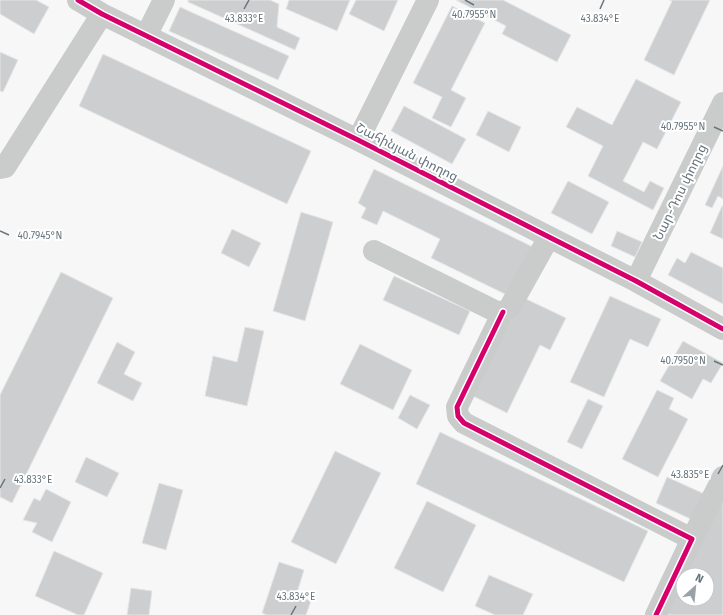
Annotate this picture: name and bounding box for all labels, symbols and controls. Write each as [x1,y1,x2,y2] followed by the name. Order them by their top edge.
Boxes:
[452,9,496,21] text: 40.7955°N
[225,13,263,25] text: 43.833°E
[581,13,619,25] text: 43.834°E
[353,120,461,184] street label: Շահինյան փողոց
[661,121,705,133] text: 40.7955°N
[650,142,710,242] street label: Նար-Դոս փողոց
[18,230,62,242] text: 40.7945°N
[660,355,706,367] text: 40.7950°N
[671,469,709,481] text: 43.835°E
[14,474,52,486] text: 43.833°E
[675,567,715,607] north arrow
[693,571,706,586] text: N
[277,591,315,603] text: 43.834°E

